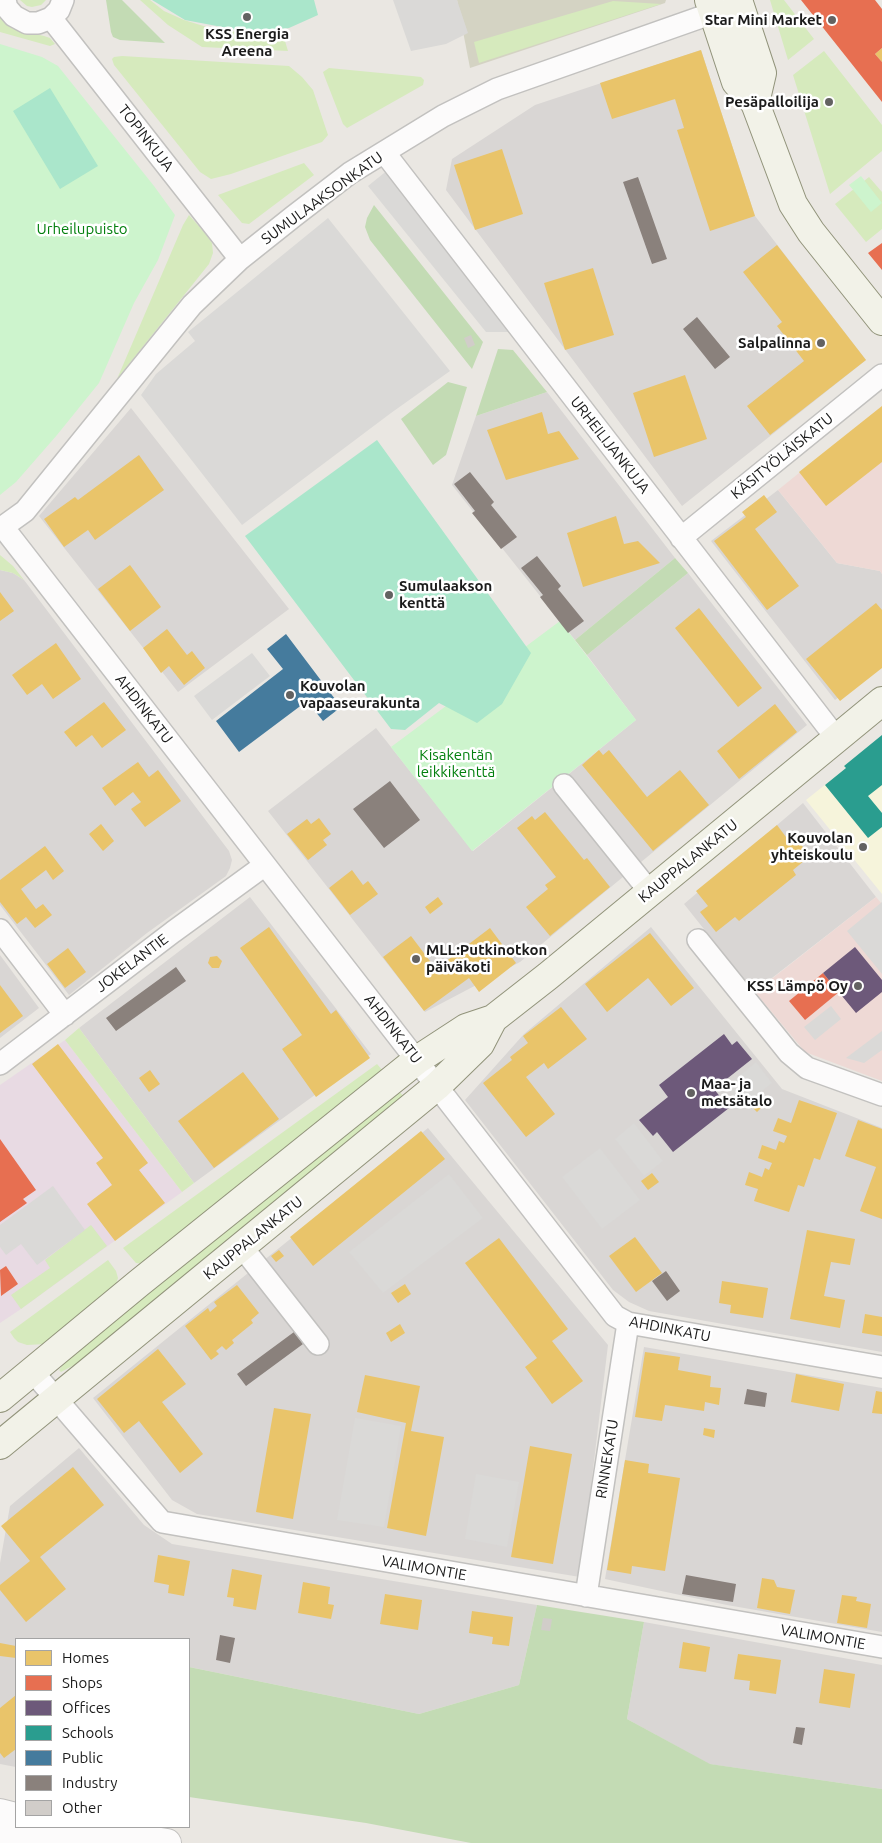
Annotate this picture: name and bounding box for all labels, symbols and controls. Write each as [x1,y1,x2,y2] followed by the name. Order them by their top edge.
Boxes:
[241,11,253,23] marker: KSS Energia Areena
[705,11,822,29] place label: Star Mini Market
[826,14,838,26] marker: Star Mini Market
[205,25,289,60] place label: KSS Energia Areena
[725,93,819,111] place label: Pesäpalloilija
[823,96,835,108] marker: Pesäpalloilija
[114,101,178,175] street label: TOPINKUJA
[258,148,386,248] street label: SUMULAAKSONKATU
[36,220,128,238] park label: Urheilupuisto
[738,334,811,352] place label: Salpalinna
[815,337,827,349] marker: Salpalinna
[567,393,653,497] street label: URHEILIJANKUJA
[727,409,837,503] street label: KÄSITYÖLÄISKATU
[399,577,492,612] place label: Sumulaakson kenttä
[383,589,395,601] marker: Sumulaakson kenttä
[112,671,176,747] street label: AHDINKATU
[300,677,420,712] place label: Kouvolan vapaaseurakunta
[284,689,296,701] marker: Kouvolan vapaaseurakunta
[417,746,495,781] park label: Kisakentän leikkikenttä
[635,816,741,906] street label: KAUPPALANKATU
[771,829,853,864] place label: Kouvolan yhteiskoulu
[857,841,869,853] marker: Kouvolan yhteiskoulu
[92,930,172,996] street label: JOKELANTIE
[426,941,547,976] place label: MLL:Putkinotkon päiväkoti
[410,953,422,965] marker: MLL:Putkinotkon päiväkoti
[747,977,848,995] place label: KSS Lämpö Oy
[852,980,864,992] marker: KSS Lämpö Oy
[361,991,425,1067] street label: AHDINKATU
[701,1075,772,1110] place label: Maa- ja metsätalo
[685,1087,697,1099] marker: Maa- ja metsätalo
[200,1193,306,1283] street label: KAUPPALANKATU
[628,1312,712,1346] street label: AHDINKATU
[592,1418,622,1500] street label: RINNEKATU
[380,1552,468,1584] street label: VALIMONTIE
[779,1621,867,1653] street label: VALIMONTIE
[15,1638,190,1828] legend
[62,1649,109,1666] text: Homes
[62,1674,103,1691] text: Shops
[62,1699,110,1716] text: Offices
[62,1724,113,1741] text: Schools
[62,1749,103,1766] text: Public
[62,1774,117,1791] text: Industry
[62,1799,102,1816] text: Other

